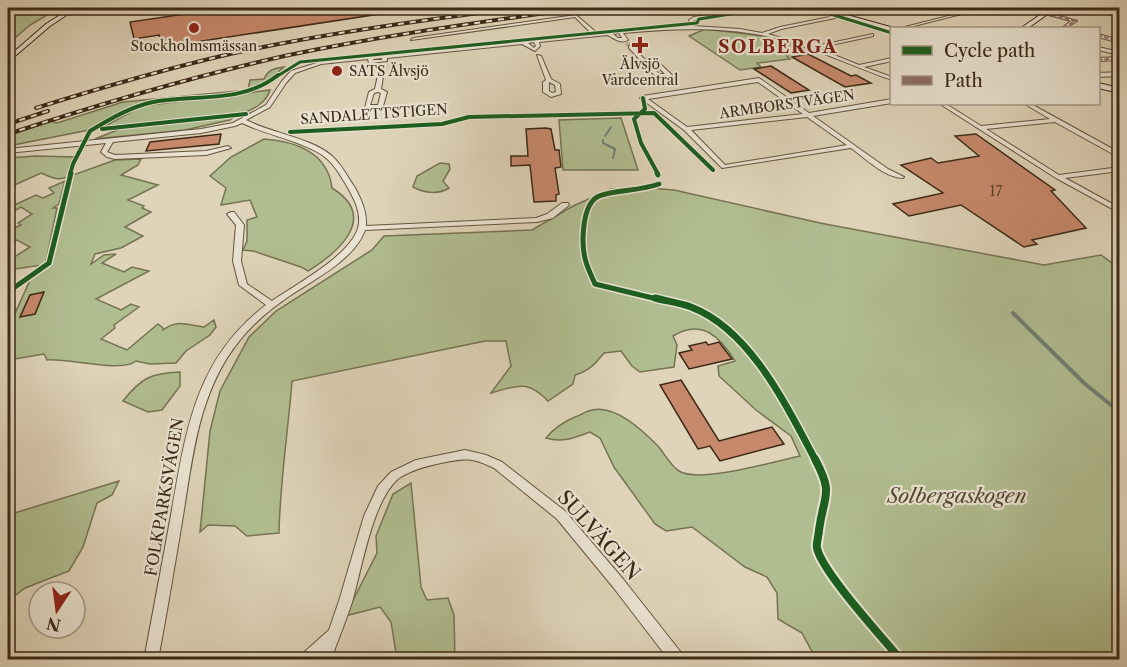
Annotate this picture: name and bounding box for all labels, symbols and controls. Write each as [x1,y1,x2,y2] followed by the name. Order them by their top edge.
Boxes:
[187,21,201,35] marker: Stockholmsmässan
[890,27,1100,105] legend
[631,36,649,54] marker: Älvsjö Vårdcentral
[718,36,838,58] district label: SOLBERGA
[131,37,258,55] place label: Stockholmsmässan
[944,40,1035,62] text: Cycle path
[601,55,678,89] place label: Älvsjö Vårdcentral
[349,62,429,80] place label: SATS Älvsjö
[330,64,344,78] marker: SATS Älvsjö
[944,70,983,92] text: Path
[717,86,856,123] street label: ARMBORSTVÄGEN
[300,100,449,128] street label: SANDALETTSTIGEN
[990,182,1002,200] house number: 17
[140,416,188,578] street label: FOLKPARKSVÄGEN
[886,484,1027,508] park label: Solbergaskogen
[552,485,646,585] street label: SULVÄGEN
[27,580,87,640] north arrow
[45,613,63,636] text: N

